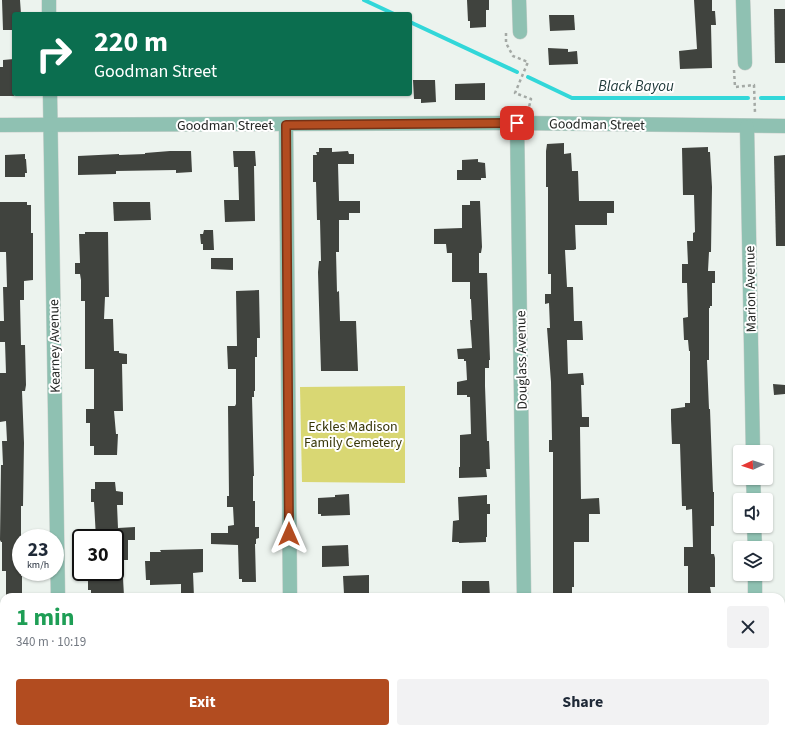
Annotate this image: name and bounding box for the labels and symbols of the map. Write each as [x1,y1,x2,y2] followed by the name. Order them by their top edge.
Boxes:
[598,76,674,97] water label: Black Bayou
[500,106,534,140] pin
[549,114,645,136] street label: Goodman Street
[177,116,273,136] street label: Goodman Street
[740,245,762,333] street label: Marion Avenue
[44,299,66,393] street label: Kearney Avenue
[511,310,533,410] street label: Douglass Avenue
[304,417,402,453] park label: Eckles Madison Family Cemetery
[733,445,773,485] north arrow
[268,513,310,555] position arrow
[72,529,124,581] speed limit sign: 30

